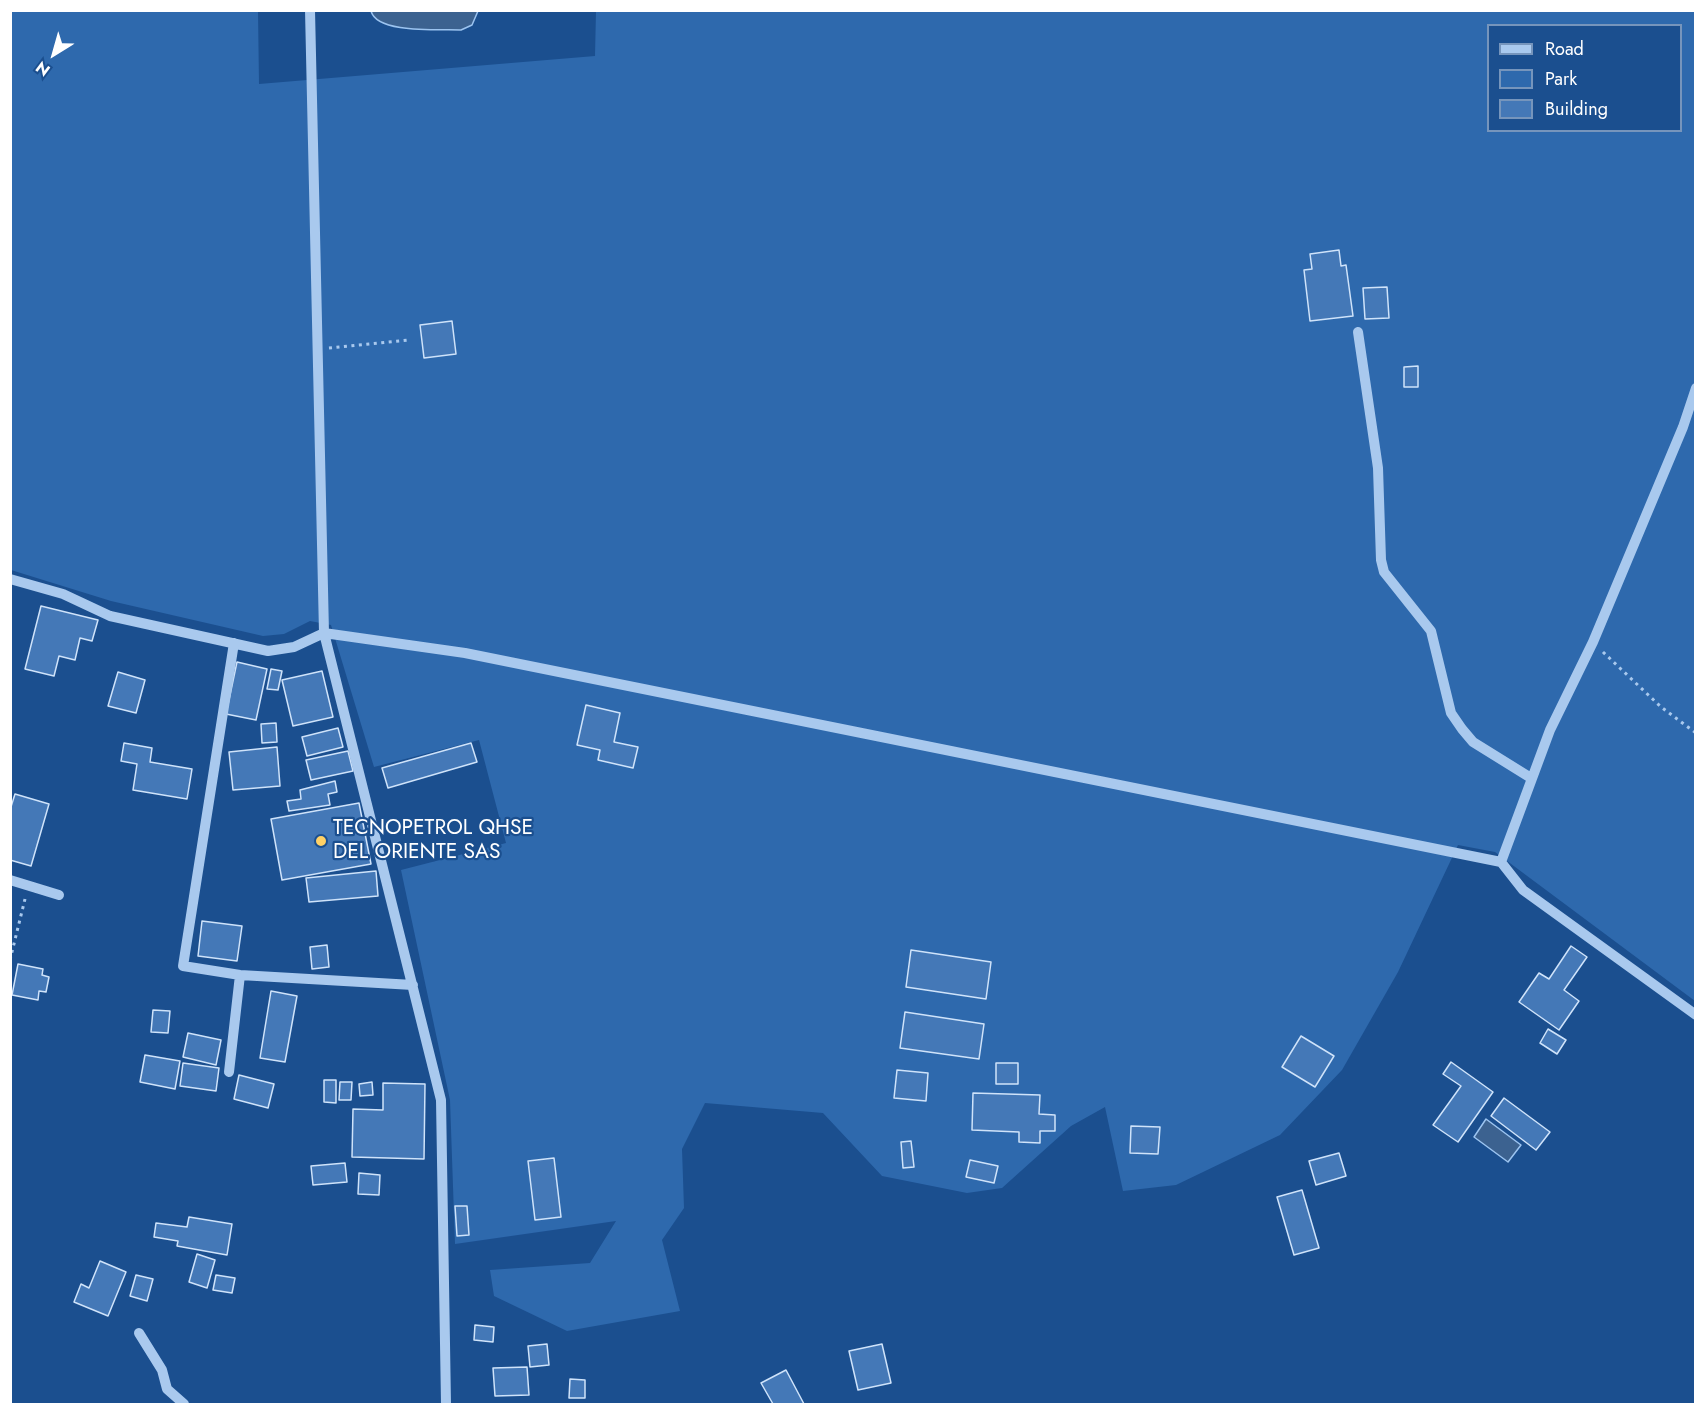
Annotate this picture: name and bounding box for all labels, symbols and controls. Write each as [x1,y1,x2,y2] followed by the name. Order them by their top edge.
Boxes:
[24,24,84,84] north arrow
[1487,24,1682,132] legend
[1545,36,1584,62] text: Road
[31,56,55,82] text: N
[1545,66,1577,92] text: Park
[1545,96,1608,122] text: Building
[333,816,533,866] place label: TECNOPETROL QHSE DEL ORIENTE SAS
[314,834,328,848] marker: TECNOPETROL QHSE DEL ORIENTE SAS

